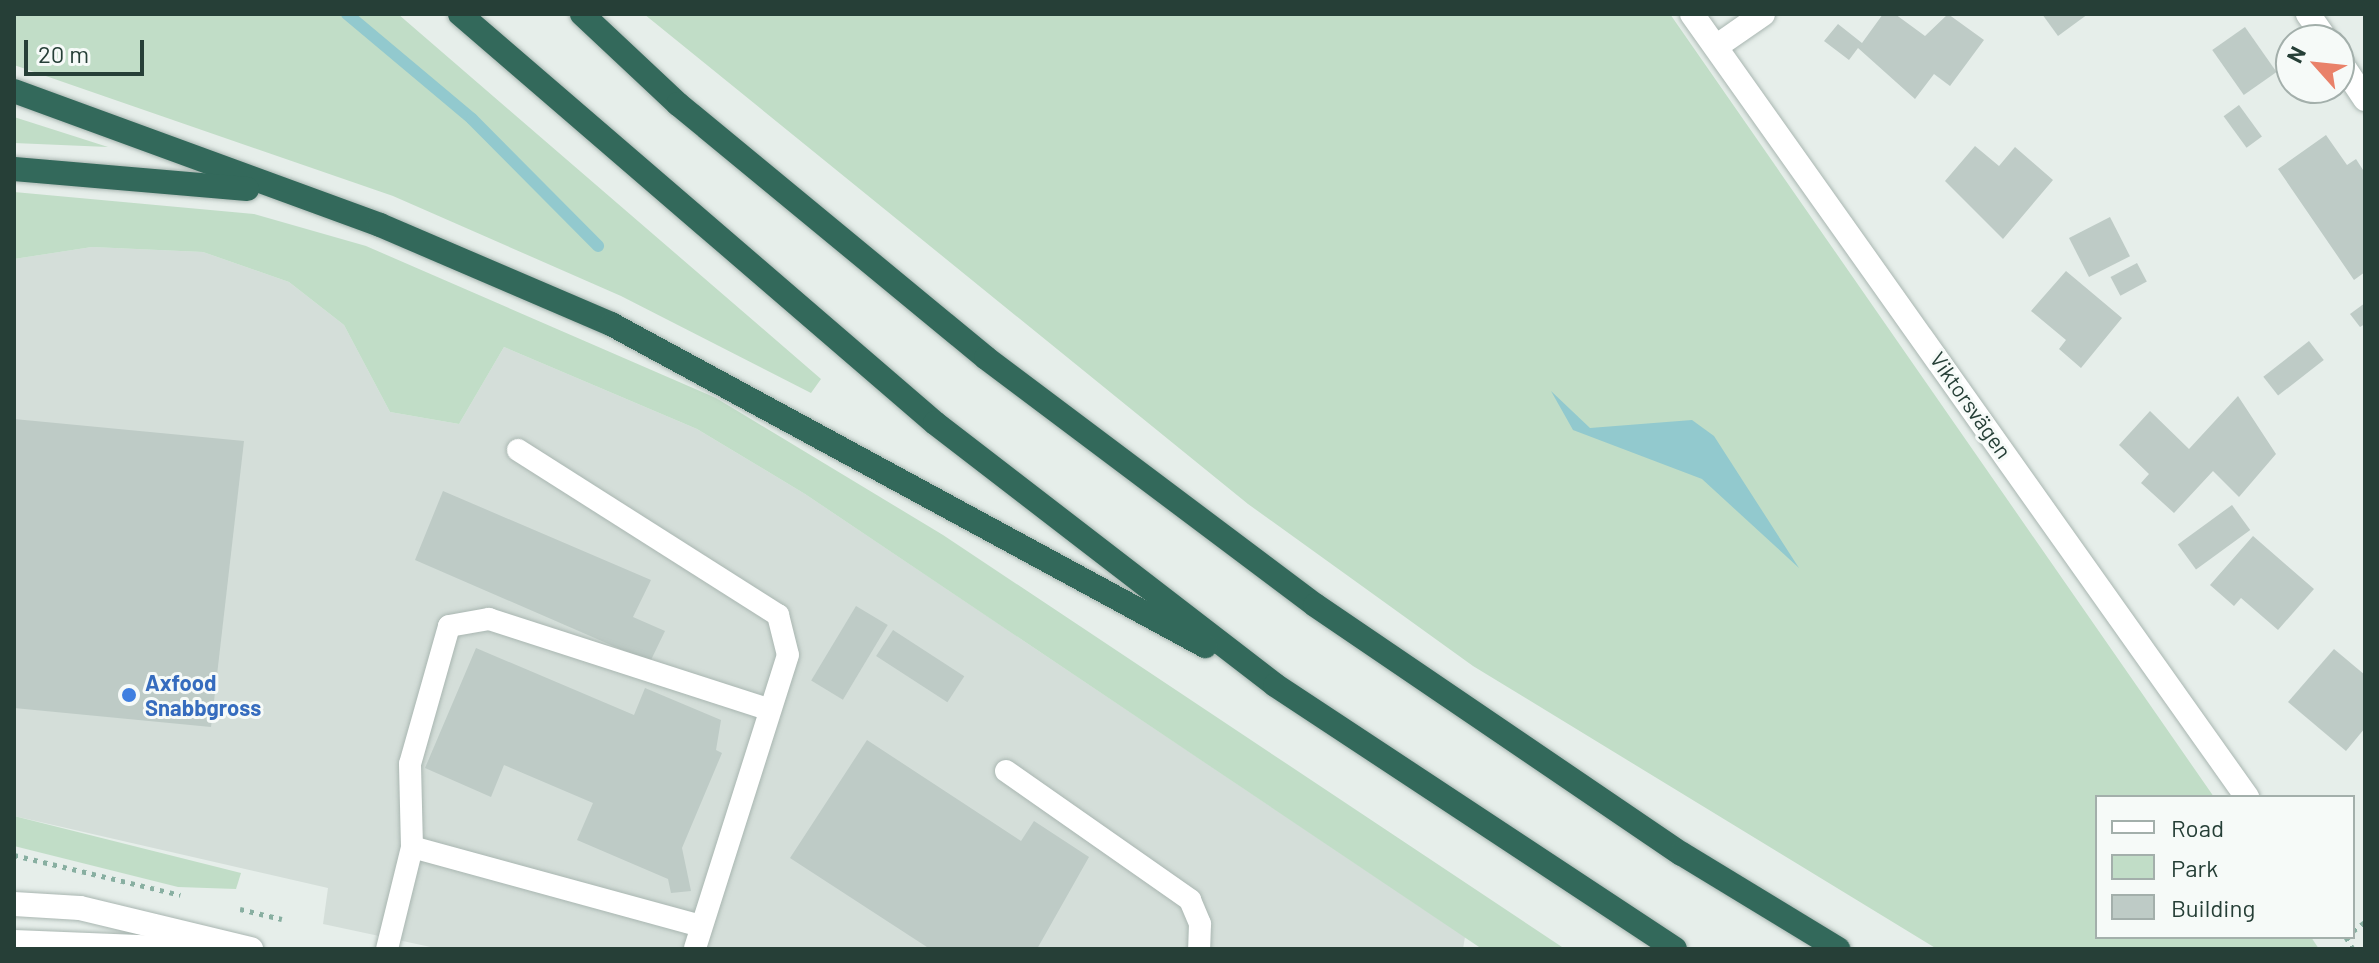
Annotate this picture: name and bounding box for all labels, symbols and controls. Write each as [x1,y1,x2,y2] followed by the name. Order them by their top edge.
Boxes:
[28,24,148,74] scale bar
[2275,24,2355,104] north arrow
[38,39,89,68] text: 20 m
[2280,42,2310,66] text: N
[1925,347,2017,463] street label: Viktorsvägen
[145,669,261,720] place label: Axfood Snabbgross
[120,686,138,704] marker: Axfood Snabbgross
[2095,795,2355,939] legend
[2171,813,2224,842] text: Road
[2171,853,2218,882] text: Park
[2171,893,2255,922] text: Building

